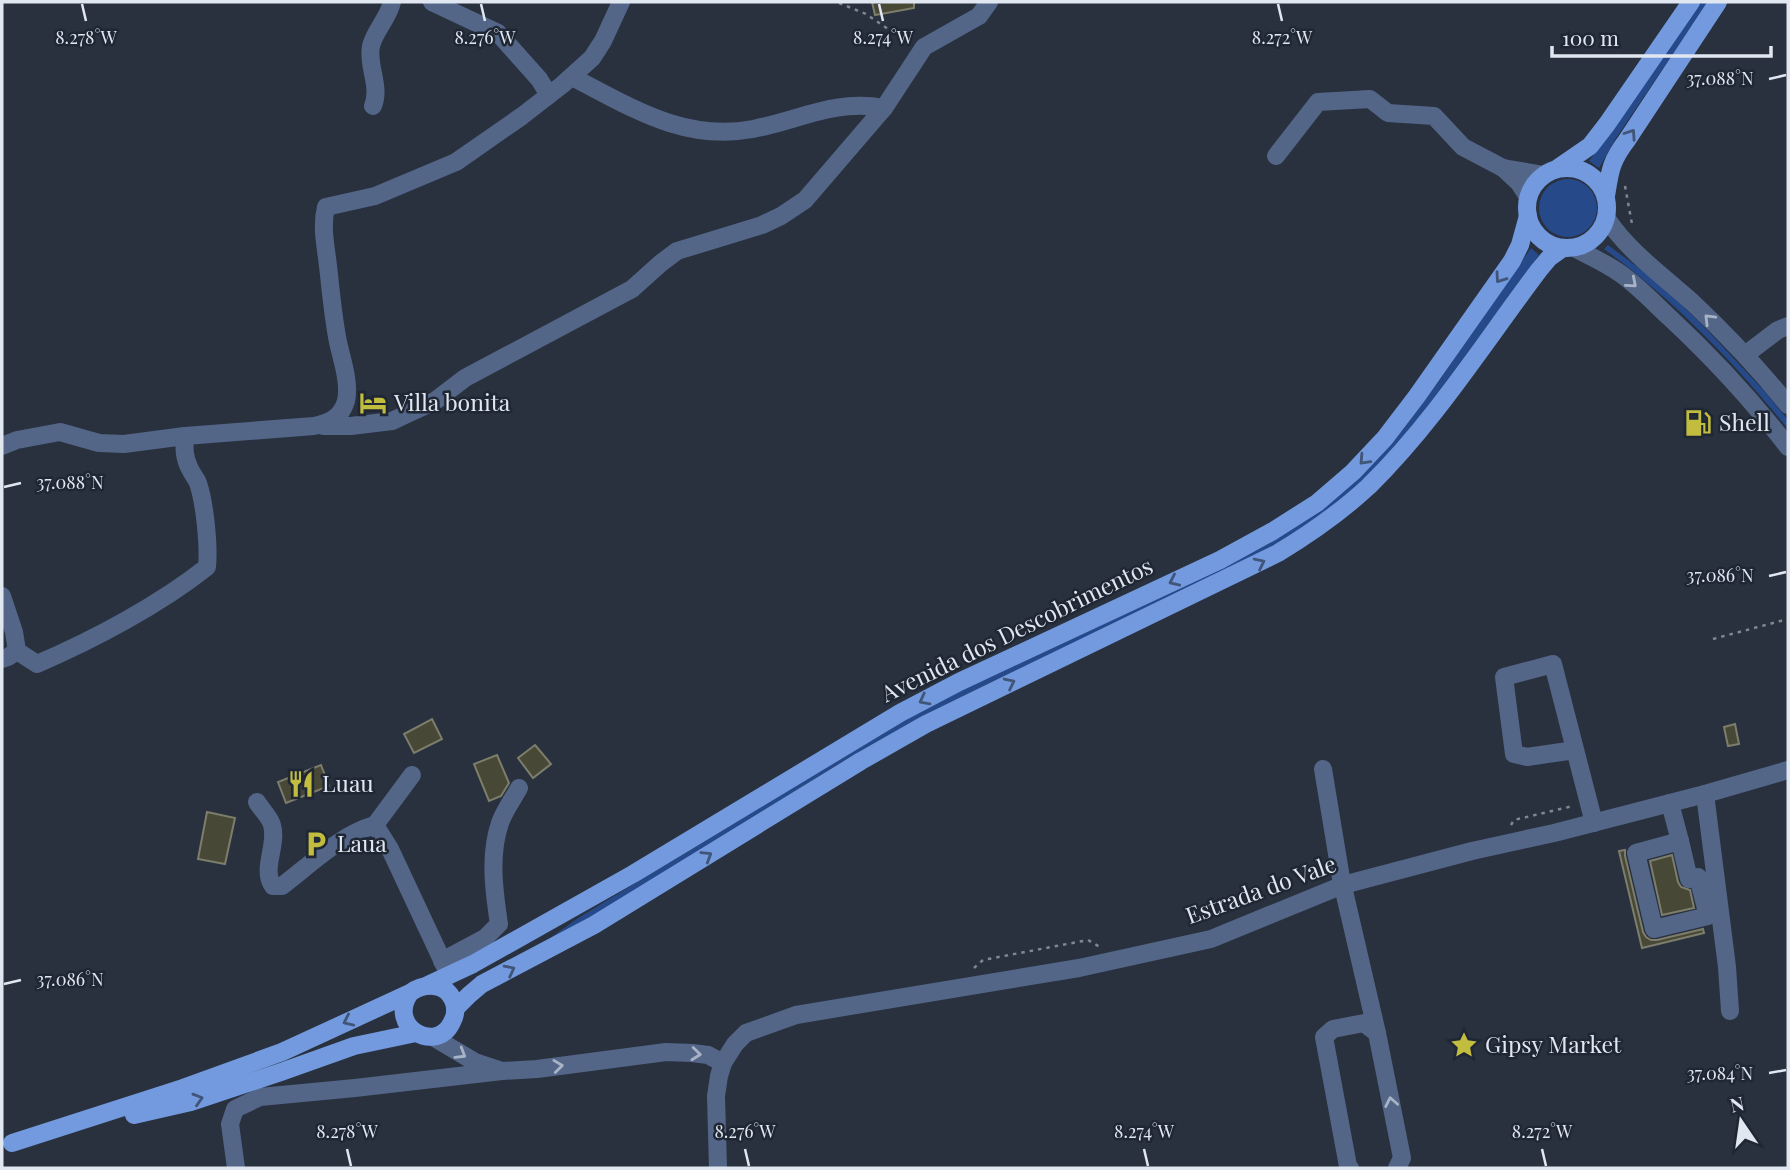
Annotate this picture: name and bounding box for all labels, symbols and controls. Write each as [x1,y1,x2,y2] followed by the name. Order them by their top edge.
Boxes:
[1552,14,1771,58] scale bar
[1562,23,1619,51] text: 100 m
[55,25,117,49] text: 8.278°W
[454,25,516,49] text: 8.276°W
[853,25,914,49] text: 8.274°W
[1252,25,1313,49] text: 8.272°W
[1686,66,1754,90] text: 37.088°N
[1623,129,1635,142] one-way arrow
[1496,270,1509,283] one-way arrow
[1624,275,1637,287] one-way arrow
[1705,314,1718,327] one-way arrow
[393,386,511,417] place label: Villa bonita
[358,388,388,418] hotel icon: Villa bonita
[1719,406,1770,437] place label: Shell
[1683,408,1713,438] fuel station icon: Shell
[1360,452,1373,465] one-way arrow
[36,470,104,494] text: 37.088°N
[874,549,1157,709] street label: Avenida dos Descobrimentos
[1253,557,1265,571] one-way arrow
[1686,563,1754,587] text: 37.086°N
[1169,573,1181,587] one-way arrow
[1003,677,1015,691] one-way arrow
[919,692,932,705] one-way arrow
[322,767,374,798] place label: Luau
[286,769,316,799] restaurant icon: Luau
[337,827,387,858] place label: Laua
[301,829,331,859] parking icon: Laua
[1181,847,1340,930] street label: Estrada do Vale
[699,852,712,865] one-way arrow
[503,965,515,979] one-way arrow
[36,967,104,991] text: 37.086°N
[343,1013,355,1027] one-way arrow
[1485,1028,1622,1059] place label: Gipsy Market
[1449,1030,1479,1060] place icon: Gipsy Market
[453,1045,466,1058] one-way arrow
[690,1046,701,1061] one-way arrow
[552,1059,564,1074] one-way arrow
[1687,1061,1754,1085] text: 37.084°N
[1706,1086,1776,1156] north arrow
[1727,1089,1747,1118] text: N
[191,1093,203,1108] one-way arrow
[1384,1096,1399,1108] one-way arrow
[316,1119,378,1143] text: 8.278°W
[714,1119,776,1143] text: 8.276°W
[1114,1119,1175,1143] text: 8.274°W
[1512,1119,1573,1143] text: 8.272°W

